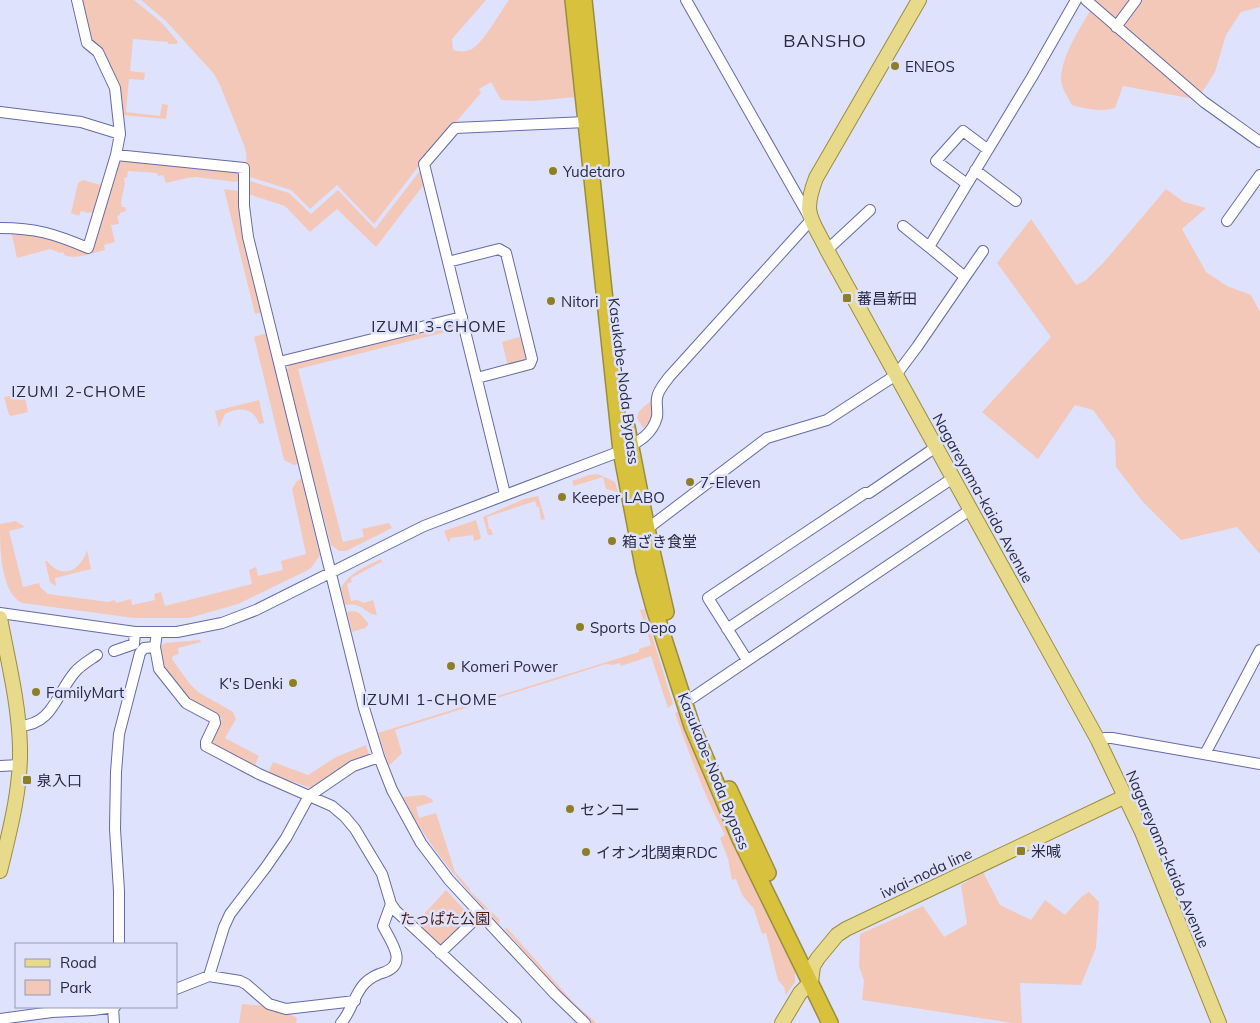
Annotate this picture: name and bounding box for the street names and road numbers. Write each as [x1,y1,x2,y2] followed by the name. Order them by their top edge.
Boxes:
[604,297,644,465] street label: Kasukabe-Noda Bypass
[928,410,1038,586] street label: Nagareyama-kaido Avenue
[674,690,754,852] street label: Kasukabe-Noda Bypass
[1122,767,1214,951] street label: Nagareyama-kaido Avenue
[877,844,975,902] street label: iwai-noda line

